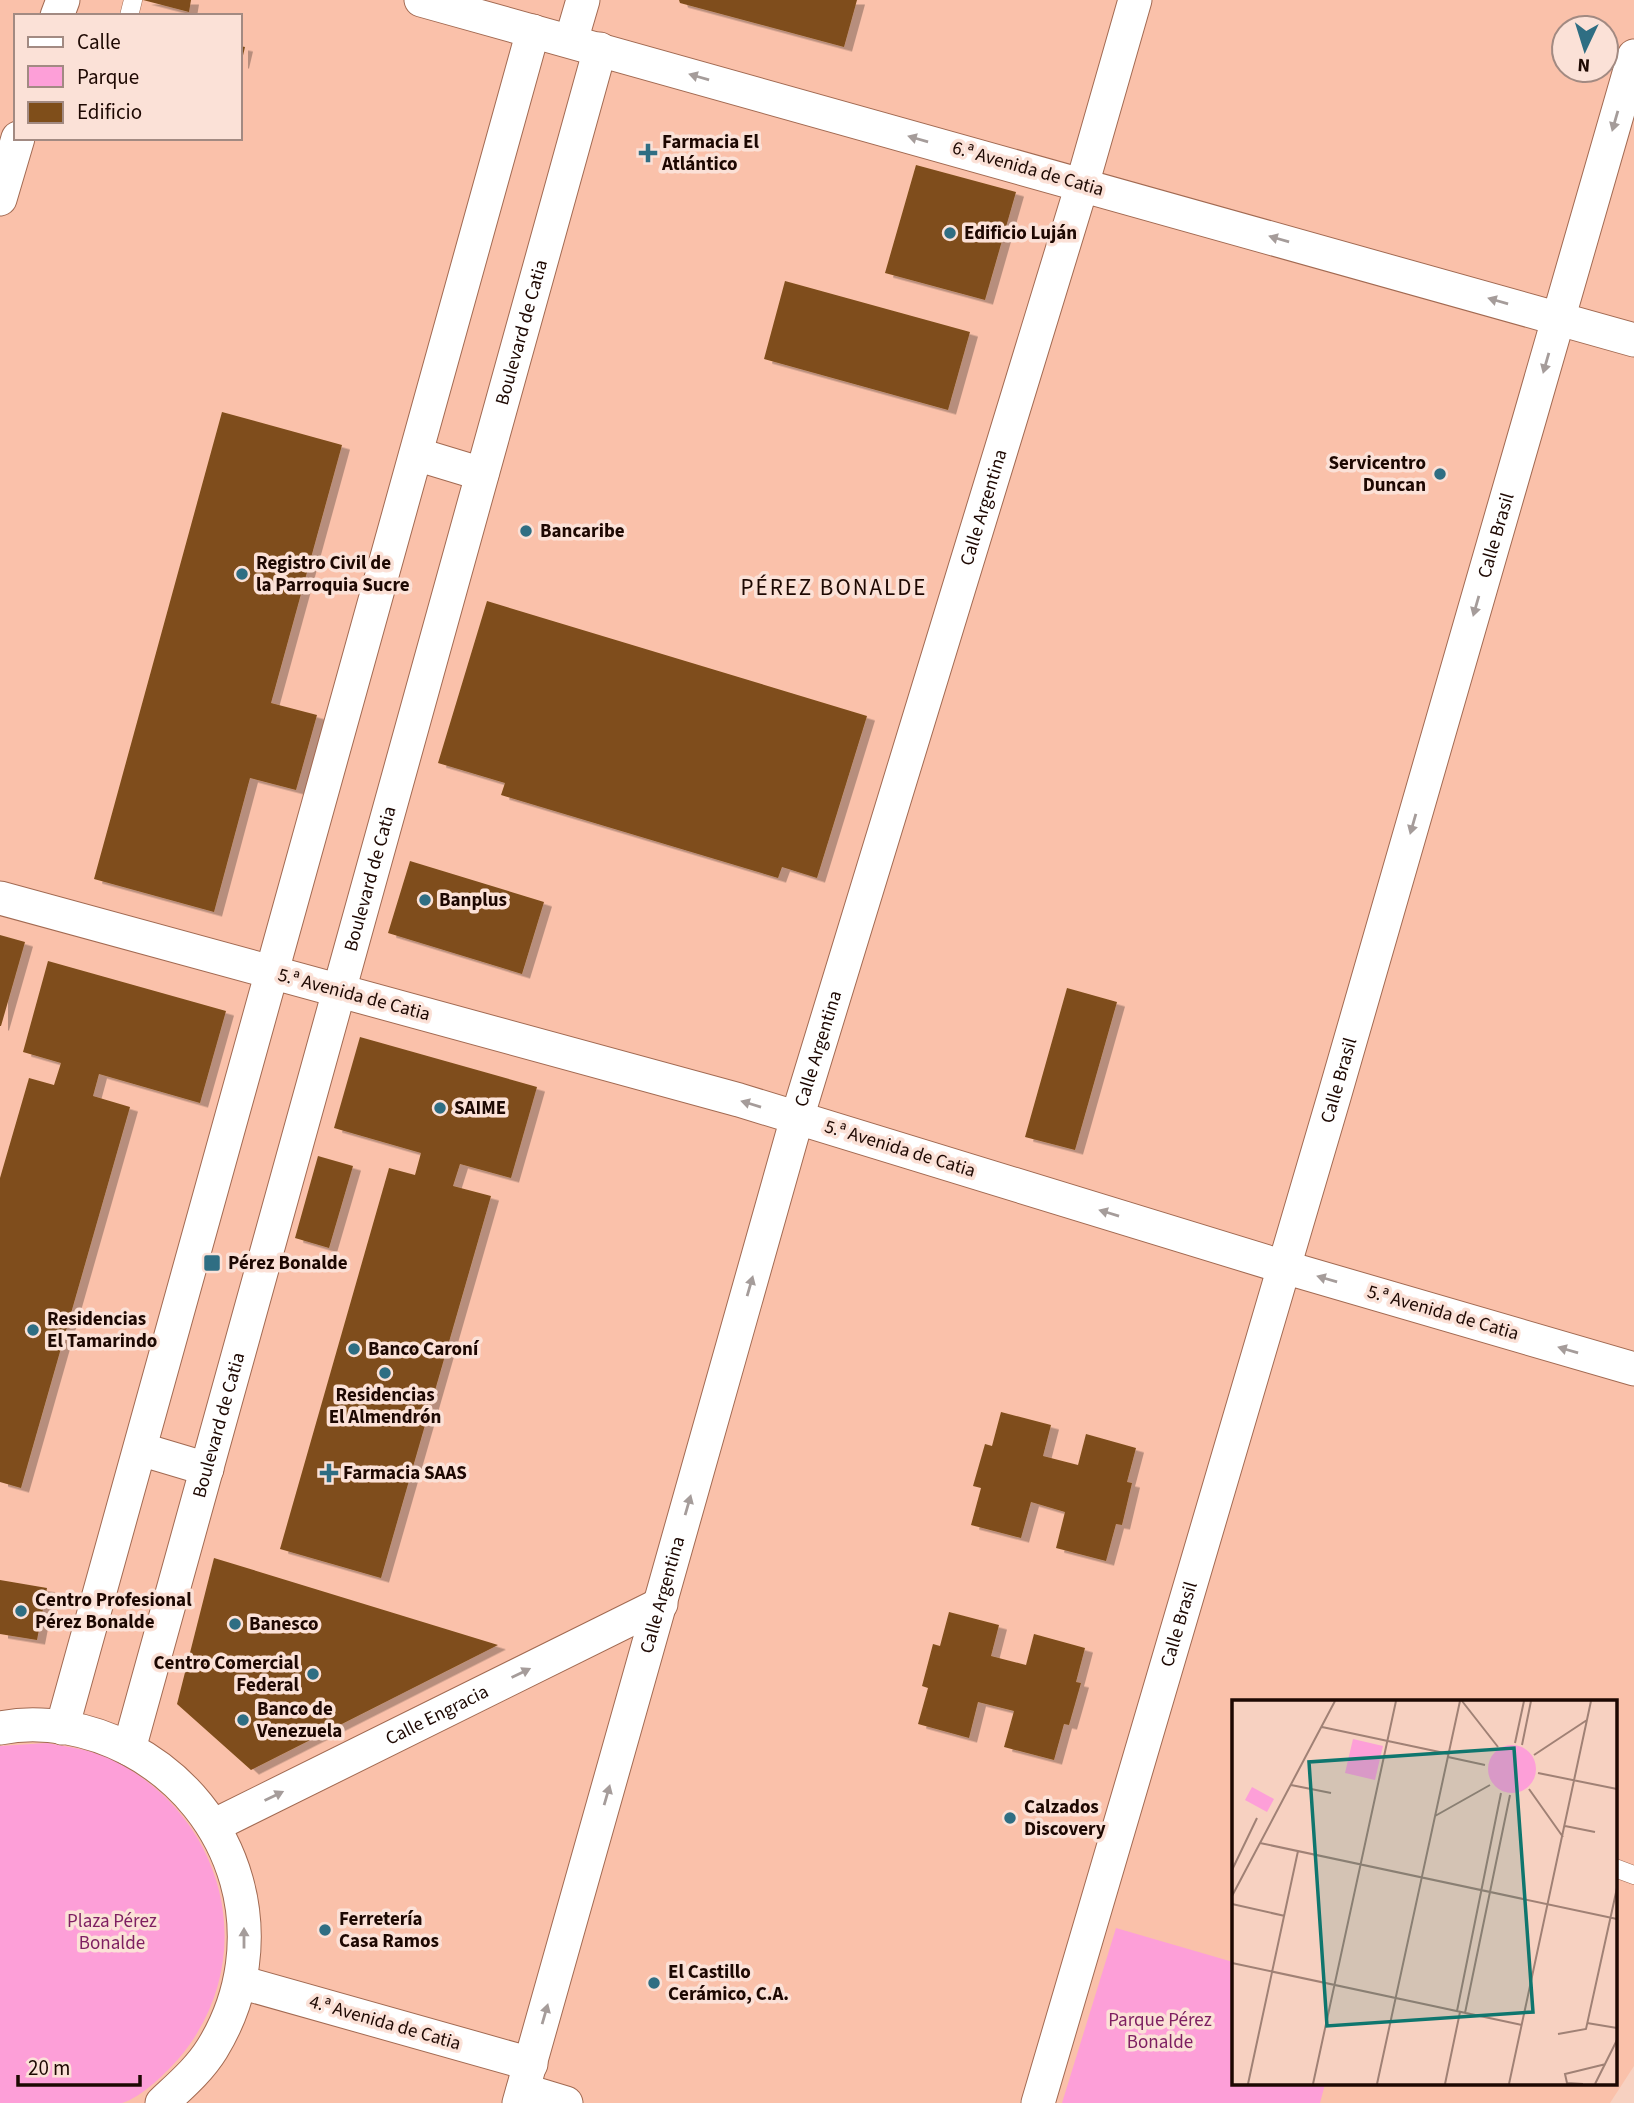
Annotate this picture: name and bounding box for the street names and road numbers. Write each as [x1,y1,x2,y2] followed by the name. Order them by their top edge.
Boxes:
[949,134,1107,204] street label: 6.ª Avenida de Catia
[488,257,554,408] street label: Boulevard de Catia
[953,446,1014,569] street label: Calle Argentina
[1471,489,1521,581] street label: Calle Brasil
[337,803,403,955] street label: Boulevard de Catia
[275,962,433,1028] street label: 5.ª Avenida de Catia
[788,987,849,1110] street label: Calle Argentina
[1314,1034,1364,1126] street label: Calle Brasil
[821,1113,979,1185] street label: 5.ª Avenida de Catia
[1364,1278,1522,1348] street label: 5.ª Avenida de Catia
[186,1349,252,1501] street label: Boulevard de Catia
[633,1533,692,1656] street label: Calle Argentina
[1154,1578,1204,1670] street label: Calle Brasil
[381,1678,493,1752] street label: Calle Engracia
[306,1988,464,2058] street label: 4.ª Avenida de Catia

